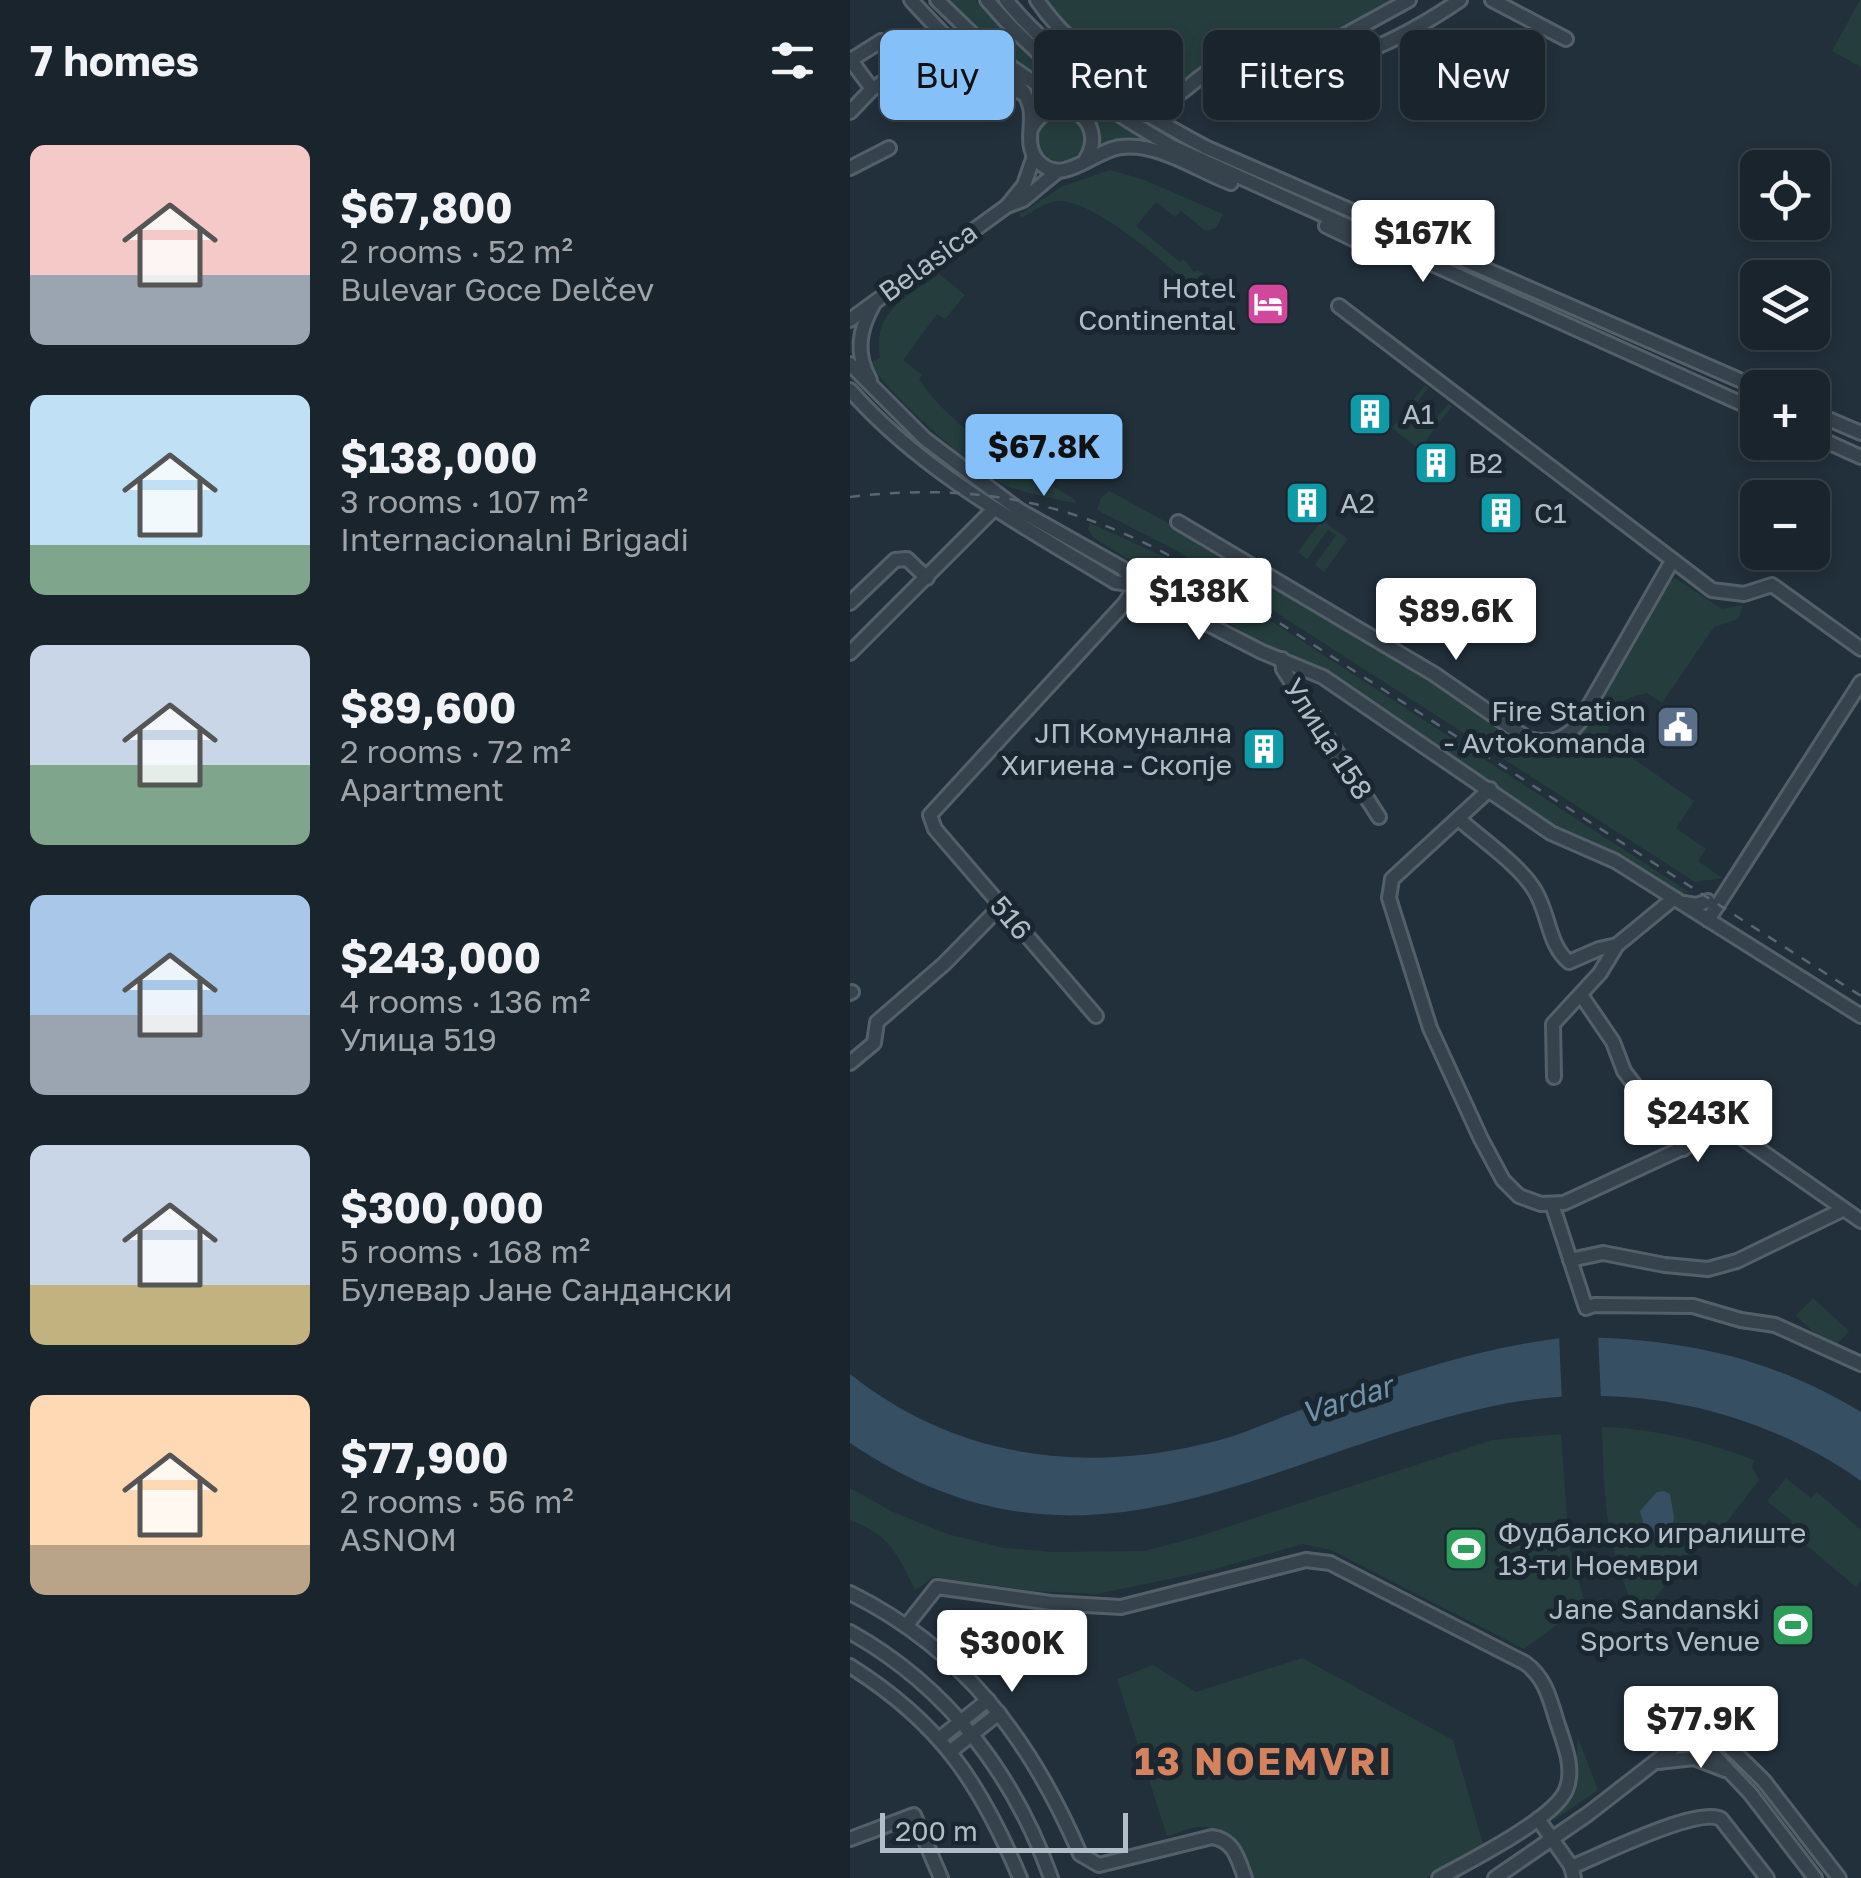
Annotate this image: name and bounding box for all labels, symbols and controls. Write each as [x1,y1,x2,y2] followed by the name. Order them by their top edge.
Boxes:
[880,30,1014,120] chip: Buy
[1034,30,1183,120] chip: Rent
[1203,30,1380,120] chip: Filters
[1400,30,1545,120] chip: New
[765,33,820,88] icon: filters
[30,35,199,85] text: 7 homes
[1740,150,1830,570] map controls
[1740,150,1830,240] button: locate
[340,182,513,232] text: $67,800
[110,185,230,305] icon: home
[1353,200,1493,285] pin: $167K
[1374,213,1472,251] text: $167K
[872,215,983,308] street label: Belasica
[340,232,573,270] text: 2 rooms · 52 m²
[1740,260,1830,350] button: layers
[340,270,654,308] text: Bulevar Goce Delčev
[1078,271,1236,336] place label: Hotel Continental
[1245,281,1291,327] hotel icon: Hotel Continental
[1740,370,1830,460] button: +
[1347,391,1393,437] building icon: A1
[1402,397,1434,430] place label: A1
[963,414,1125,499] pin: $67.8K
[987,427,1101,465] text: $67.8K
[340,432,538,482] text: $138,000
[110,435,230,555] icon: home
[1413,440,1459,486] building icon: B2
[1468,446,1503,479] place label: B2
[1284,480,1330,526] building icon: A2
[1740,480,1830,570] button: −
[340,482,588,520] text: 3 rooms · 107 m²
[1340,486,1375,519] place label: A2
[1478,490,1524,536] building icon: C1
[1534,496,1567,529] place label: C1
[340,520,689,558] text: Internacionalni Brigadi
[1129,558,1269,643] pin: $138K
[1148,571,1250,609] text: $138K
[1375,578,1537,663] pin: $89.6K
[1398,591,1514,629] text: $89.6K
[1277,672,1380,805] street label: Улица 158
[340,682,516,732] text: $89,600
[110,685,230,805] icon: home
[1444,694,1646,759] place label: Fire Station - Avtokomanda
[1655,704,1701,750] public building icon: Fire Station - Avtokomanda
[1001,716,1232,781] place label: ЈП Комунална Хигиена - Скопје
[1241,726,1287,772] building icon: ЈП Комунална Хигиена - Скопје
[340,732,571,770] text: 2 rooms · 72 m²
[340,770,504,808] text: Apartment
[984,889,1039,946] street label: 516
[340,932,541,982] text: $243,000
[110,935,230,1055] icon: home
[340,982,590,1020] text: 4 rooms · 136 m²
[340,1020,497,1058] text: Улица 519
[1628,1080,1768,1165] pin: $243K
[1646,1093,1750,1131] text: $243K
[340,1182,544,1232] text: $300,000
[110,1185,230,1305] icon: home
[340,1232,590,1270] text: 5 rooms · 168 m²
[340,1270,733,1308] text: Булевар Јане Сандански
[1297,1366,1401,1431] water label: Vardar
[340,1432,509,1482] text: $77,900
[110,1435,230,1555] icon: home
[340,1482,574,1520] text: 2 rooms · 56 m²
[1498,1516,1806,1581] place label: Фудбалско игралиште 13-ти Ноември
[340,1520,457,1558] text: ASNOM
[1443,1526,1489,1572] sports icon: Фудбалско игралиште 13-ти Ноември
[1549,1592,1760,1657] place label: Jane Sandanski Sports Venue
[1770,1602,1816,1648] sports icon: Jane Sandanski Sports Venue
[942,1610,1082,1695] pin: $300K
[959,1623,1065,1661] text: $300K
[1620,1686,1782,1771] pin: $77.9K
[1646,1699,1756,1737] text: $77.9K
[1134,1738,1394,1783] district label: 13 NOEMVRI
[880,1808,1128,1852] scale bar
[895,1814,978,1847] text: 200 m

